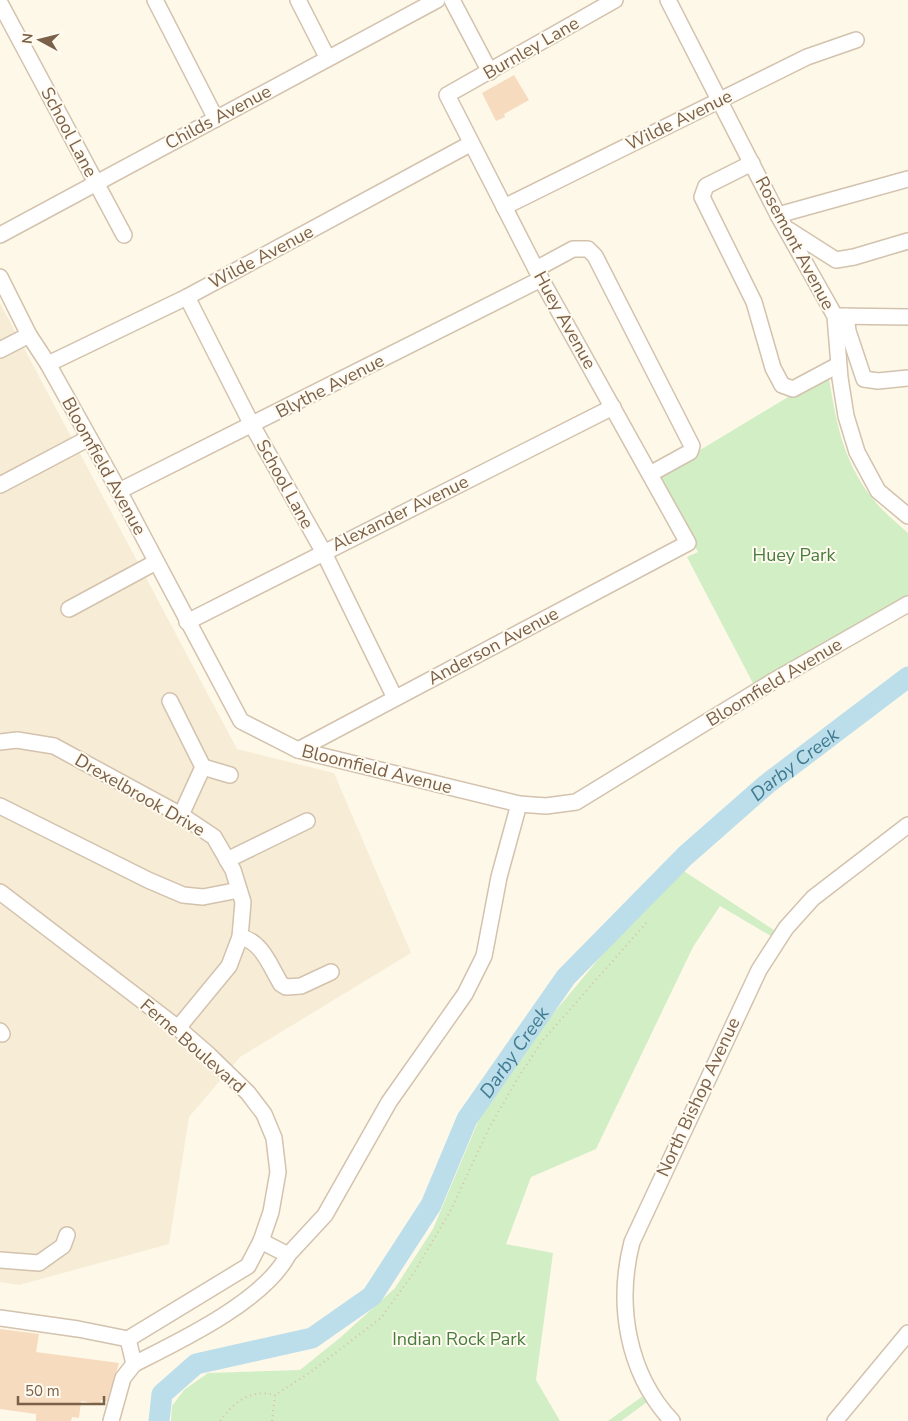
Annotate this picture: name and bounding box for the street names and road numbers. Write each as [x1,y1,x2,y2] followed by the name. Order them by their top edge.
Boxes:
[479,11,583,85] street label: Burnley Lane
[161,79,275,155] street label: Childs Avenue
[35,83,103,181] street label: School Lane
[622,84,736,156] street label: Wilde Avenue
[750,172,840,314] street label: Rosemont Avenue
[205,219,317,295] street label: Wilde Avenue
[528,267,602,373] street label: Huey Avenue
[272,348,388,424] street label: Blythe Avenue
[56,393,152,539] street label: Bloomfield Avenue
[251,435,319,533] street label: School Lane
[328,469,472,557] street label: Alexander Avenue
[424,601,562,691] street label: Anderson Avenue
[702,632,846,732] street label: Bloomfield Avenue
[299,739,455,799] street label: Bloomfield Avenue
[71,748,209,842] street label: Drexelbrook Drive
[135,994,251,1098] street label: Ferne Boulevard
[651,1014,745,1180] street label: North Bishop Avenue

